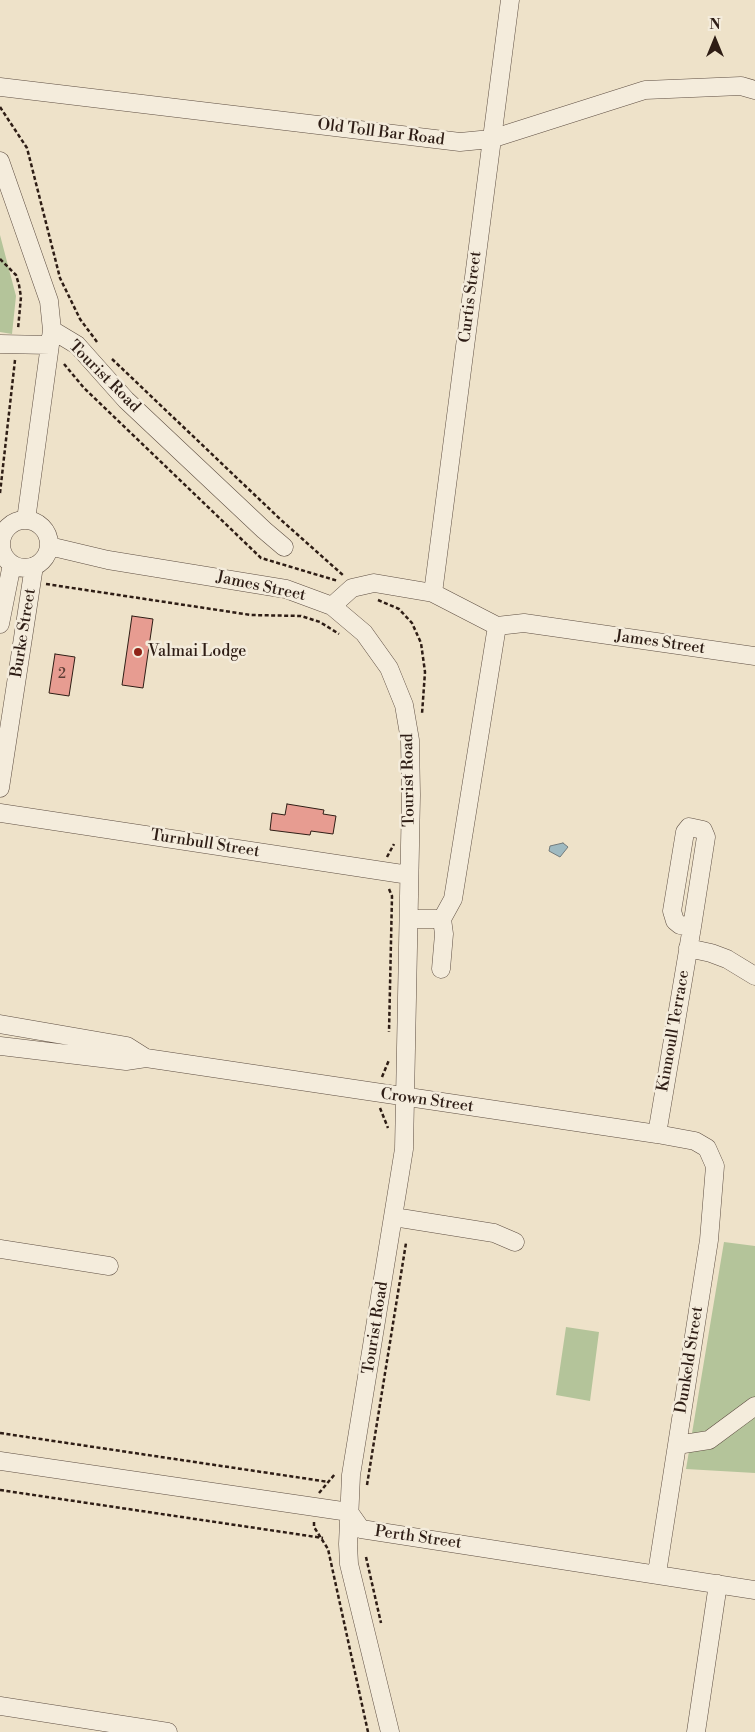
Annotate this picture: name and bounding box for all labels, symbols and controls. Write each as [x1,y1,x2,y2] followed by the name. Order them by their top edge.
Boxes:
[690,15,740,65] north arrow
[709,16,721,34] text: N
[316,116,446,150] street label: Old Toll Bar Road
[456,250,486,344] street label: Curtis Street
[64,337,144,417] street label: Tourist Road
[215,568,307,606] street label: James Street
[7,587,41,679] street label: Burke Street
[614,627,706,659] street label: James Street
[148,642,246,662] place label: Valmai Lodge
[132,646,144,658] marker: Valmai Lodge
[58,667,66,683] house number: 2
[399,733,419,827] street label: Tourist Road
[149,826,261,862] street label: Turnbull Street
[654,969,694,1093] street label: Kinnoull Terrace
[379,1085,475,1117] street label: Crown Street
[359,1280,393,1376] street label: Tourist Road
[672,1305,708,1415] street label: Dunkeld Street
[373,1522,463,1554] street label: Perth Street

